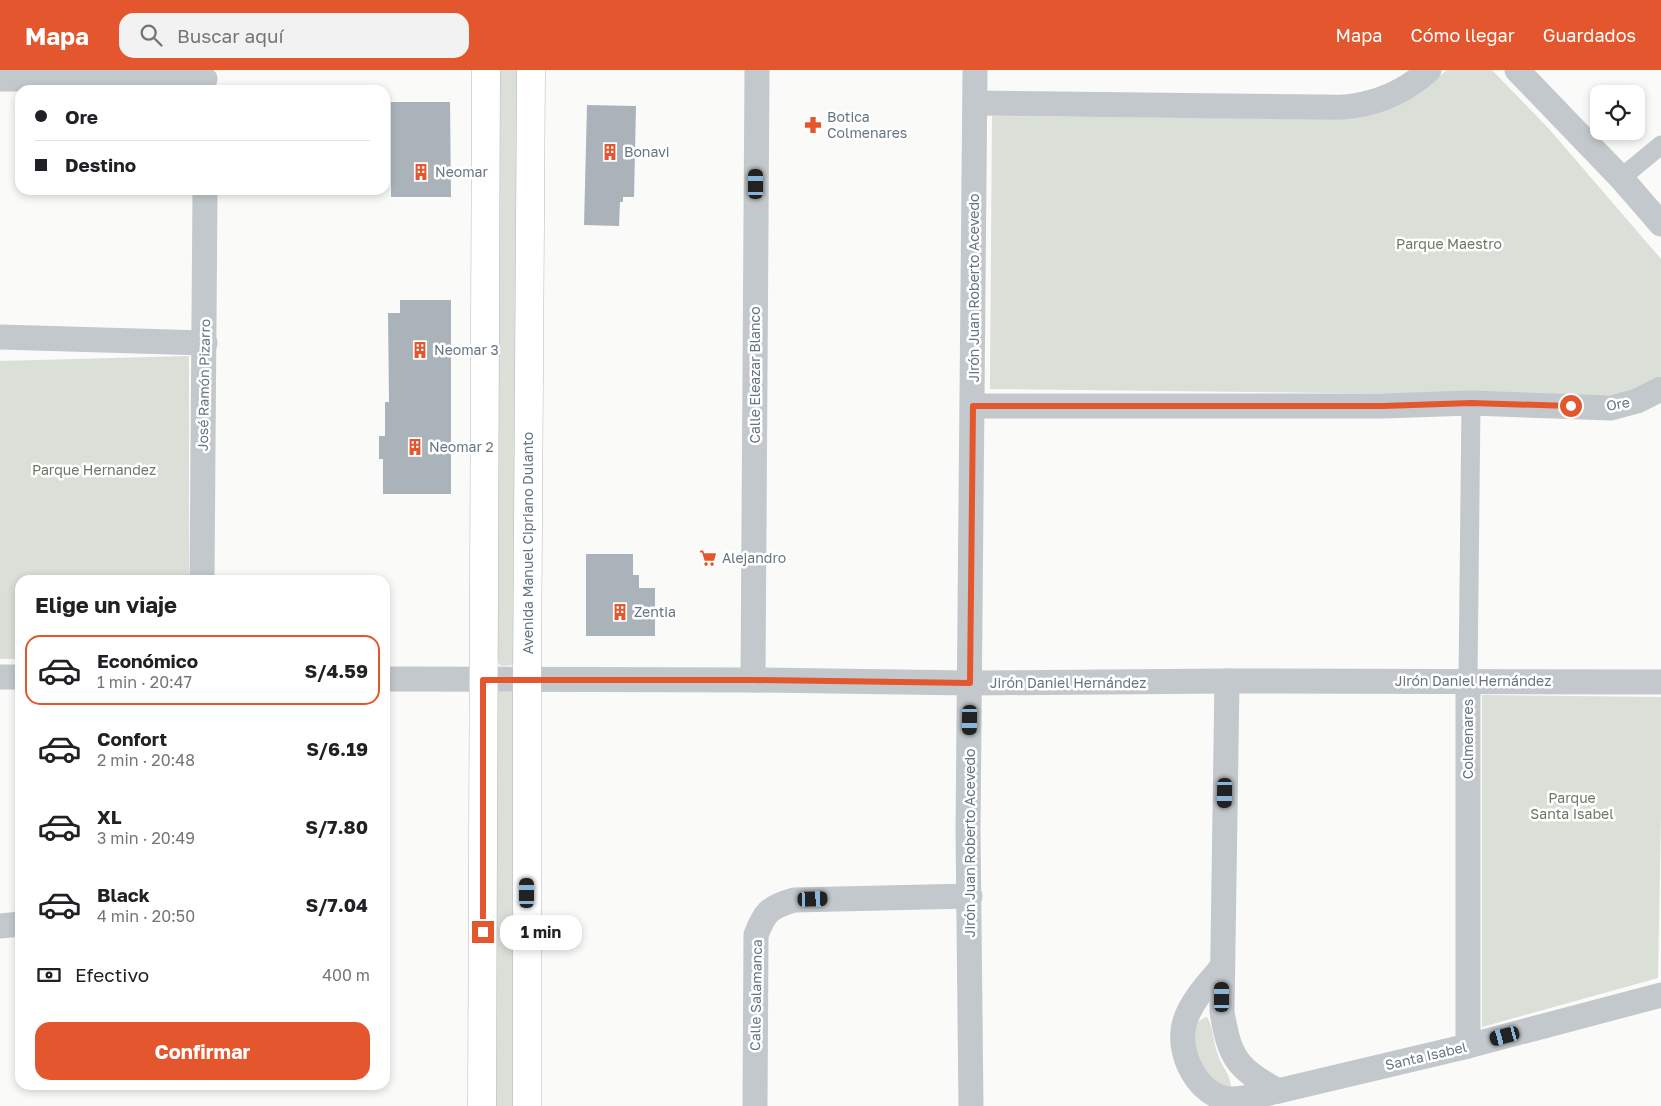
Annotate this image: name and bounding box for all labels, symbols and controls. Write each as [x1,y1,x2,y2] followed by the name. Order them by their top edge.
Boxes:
[119,13,469,58] search box
[25,21,89,50] text: Mapa
[137,21,165,49] icon: search
[177,24,284,47] text: Buscar aquí
[1336,24,1382,46] text: Mapa
[1410,24,1515,46] text: Cómo llegar
[1543,24,1636,46] text: Guardados
[1590,85,1645,140] map controls
[1590,85,1645,140] button: locate
[65,105,98,128] text: Ore
[827,108,907,141] place label: Botica Colmenares
[803,115,823,135] pharmacy icon: Botica Colmenares
[600,142,620,162] building icon: Bonavi
[624,143,670,160] place label: Bonavi
[65,153,136,176] text: Destino
[411,162,431,182] building icon: Neomar
[435,163,488,180] place label: Neomar
[748,169,763,199] car
[965,194,982,382] street label: Jirón Juan Roberto Acevedo
[1396,235,1502,252] park label: Parque Maestro
[746,306,763,444] street label: Calle Eleazar Blanco
[194,319,213,451] street label: José Ramón Pizarro
[410,340,430,360] building icon: Neomar 3
[434,341,499,358] place label: Neomar 3
[1605,393,1631,414] street label: Ore
[1560,395,1582,417] route start
[519,432,536,654] street label: Avenida Manuel Cipriano Dulanto
[405,437,425,457] building icon: Neomar 2
[429,438,494,455] place label: Neomar 2
[32,461,156,478] park label: Parque Hernandez
[698,548,718,568] supermarket icon: Alejandro
[722,549,786,566] place label: Alejandro
[35,591,177,618] text: Elige un viaje
[610,602,630,622] building icon: Zentia
[634,603,676,620] place label: Zentia
[37,648,82,693] icon: car
[97,649,198,672] text: Económico
[305,659,368,682] text: S/4.59
[97,672,192,692] text: 1 min · 20:47
[1395,672,1551,689] street label: Jirón Daniel Hernández
[990,674,1146,691] street label: Jirón Daniel Hernández
[1459,699,1476,779] street label: Colmenares
[962,705,977,735] car
[37,726,82,771] icon: car
[97,727,167,750] text: Confort
[306,737,368,760] text: S/6.19
[961,749,978,937] street label: Jirón Juan Roberto Acevedo
[97,750,195,770] text: 2 min · 20:48
[1217,778,1232,808] car
[1530,789,1614,822] park label: Parque Santa Isabel
[37,804,82,849] icon: car
[97,805,122,828] text: XL
[305,815,368,838] text: S/7.80
[97,828,195,848] text: 3 min · 20:49
[519,878,534,908] car
[37,882,82,927] icon: car
[97,883,150,906] text: Black
[797,891,828,907] car
[305,893,368,916] text: S/7.04
[97,906,195,926] text: 4 min · 20:50
[500,914,583,950] callout: 1 min
[472,921,494,943] route end
[521,922,561,942] text: 1 min
[746,939,765,1051] street label: Calle Salamanca
[35,961,63,989] icon: cash
[75,963,149,986] text: Efectivo
[322,965,370,985] text: 400 m
[1214,982,1229,1012] car
[35,1022,370,1080] button: Confirmar
[1488,1025,1521,1047] car
[1383,1038,1468,1073] street label: Santa Isabel

